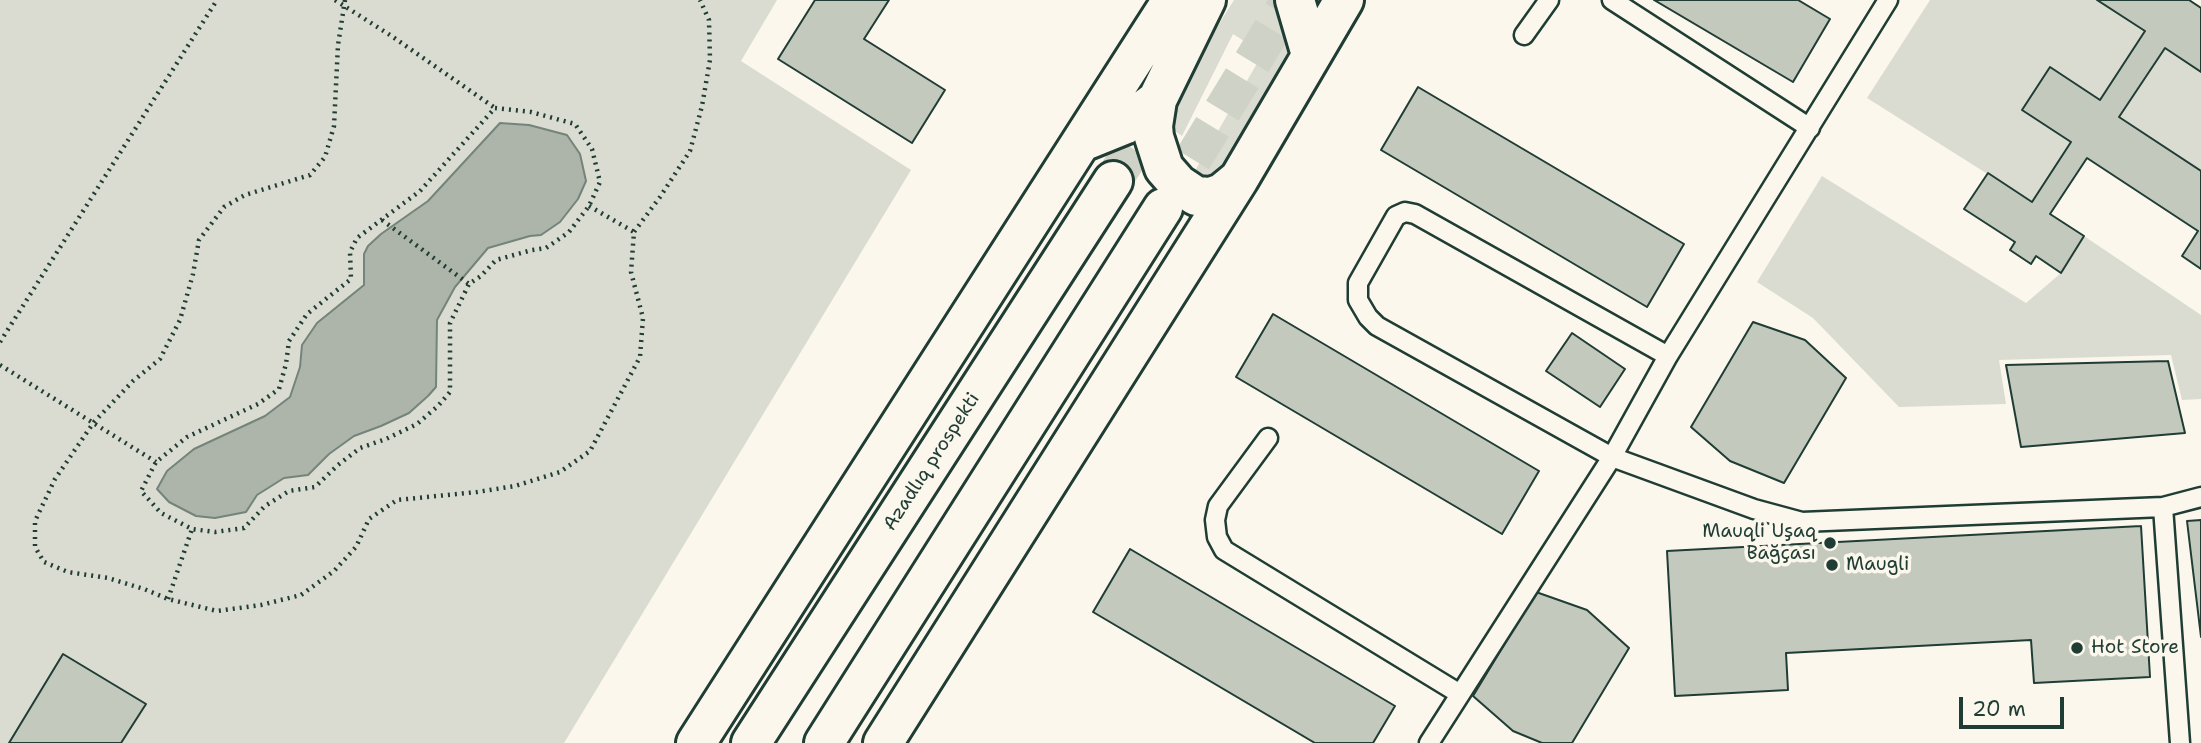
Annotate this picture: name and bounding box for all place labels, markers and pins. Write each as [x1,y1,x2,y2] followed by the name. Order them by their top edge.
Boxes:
[1702,521,1816,565] place label: Mauqli Uşaq Bağçası
[1822,535,1838,551] marker: Mauqli Uşaq Bağçası
[1846,554,1909,576] place label: Maugli
[1824,557,1840,573] marker: Maugli
[2091,637,2179,659] place label: Hot Store
[2069,640,2085,656] marker: Hot Store

